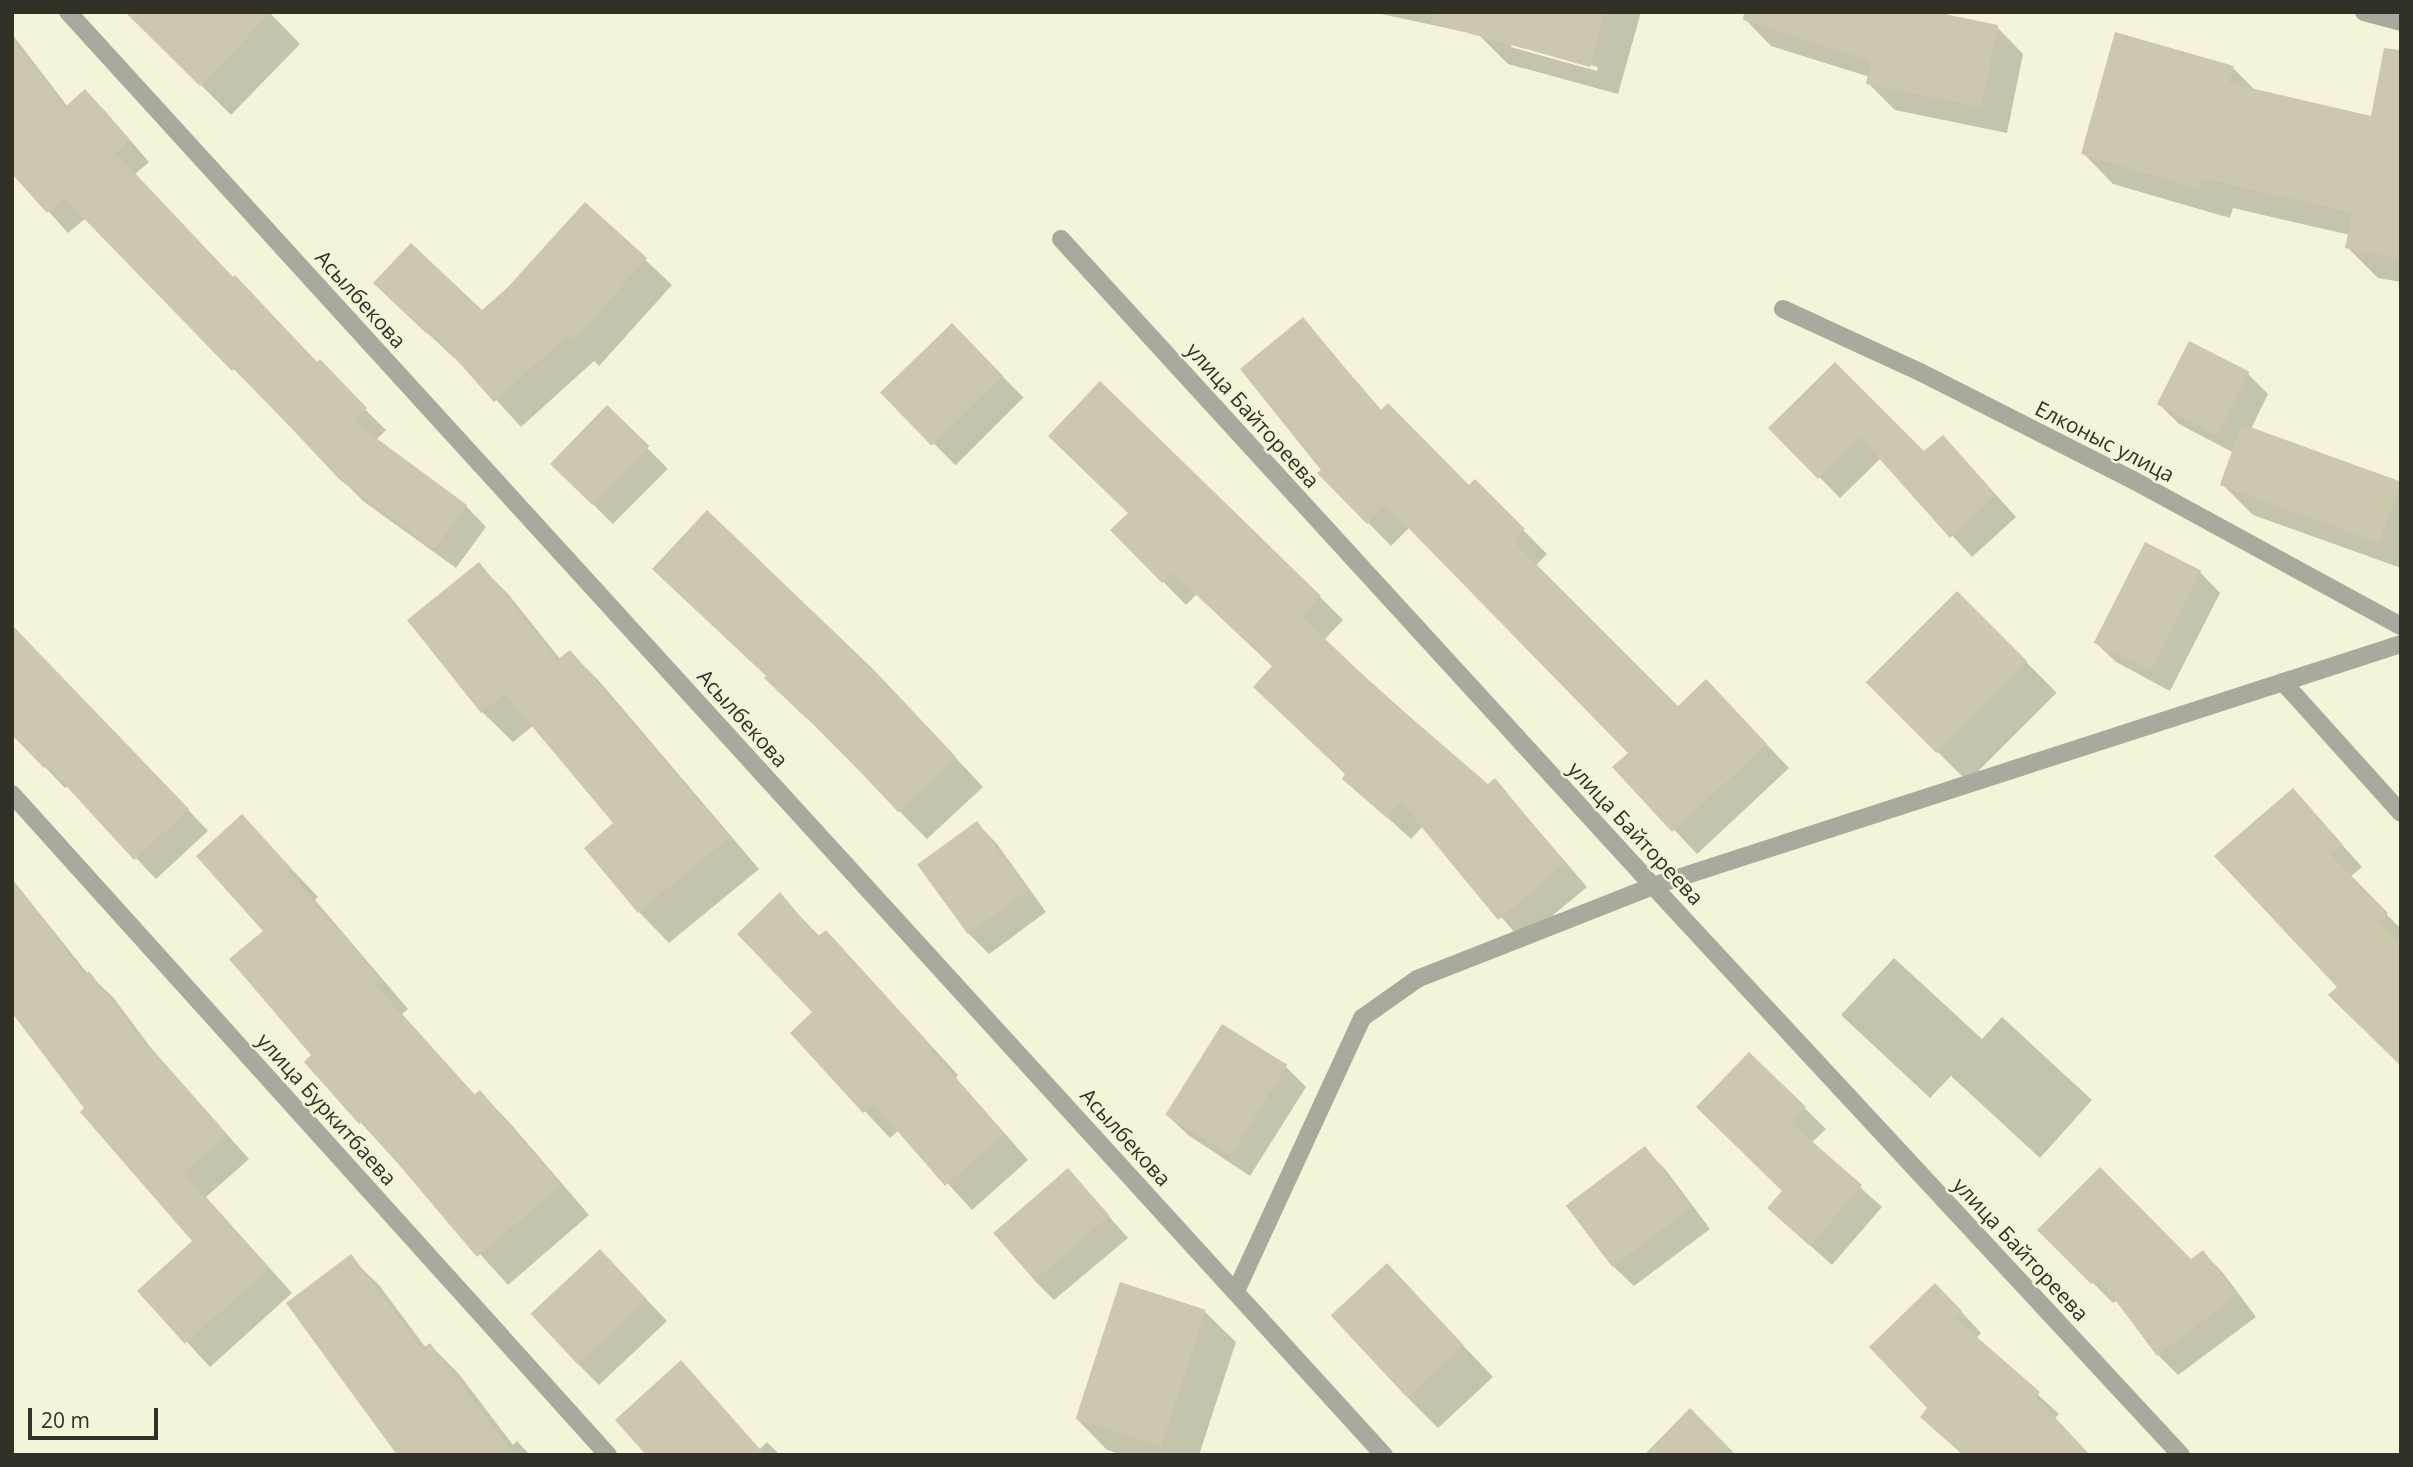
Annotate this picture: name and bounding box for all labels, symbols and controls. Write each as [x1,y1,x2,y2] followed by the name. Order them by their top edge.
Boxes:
[310,245,412,353] street label: Асылбекова
[1181,337,1325,493] street label: улица Байтореева
[2031,395,2179,487] street label: Елконыс улица
[692,664,794,772] street label: Асылбекова
[1563,756,1709,910] street label: улица Байтореева
[252,1028,402,1190] street label: улица Буркитбаева
[1075,1083,1177,1191] street label: Асылбекова
[1948,1172,2094,1326] street label: улица Байтореева
[32,1394,161,1438] scale bar
[41,1406,90,1434] text: 20 m

